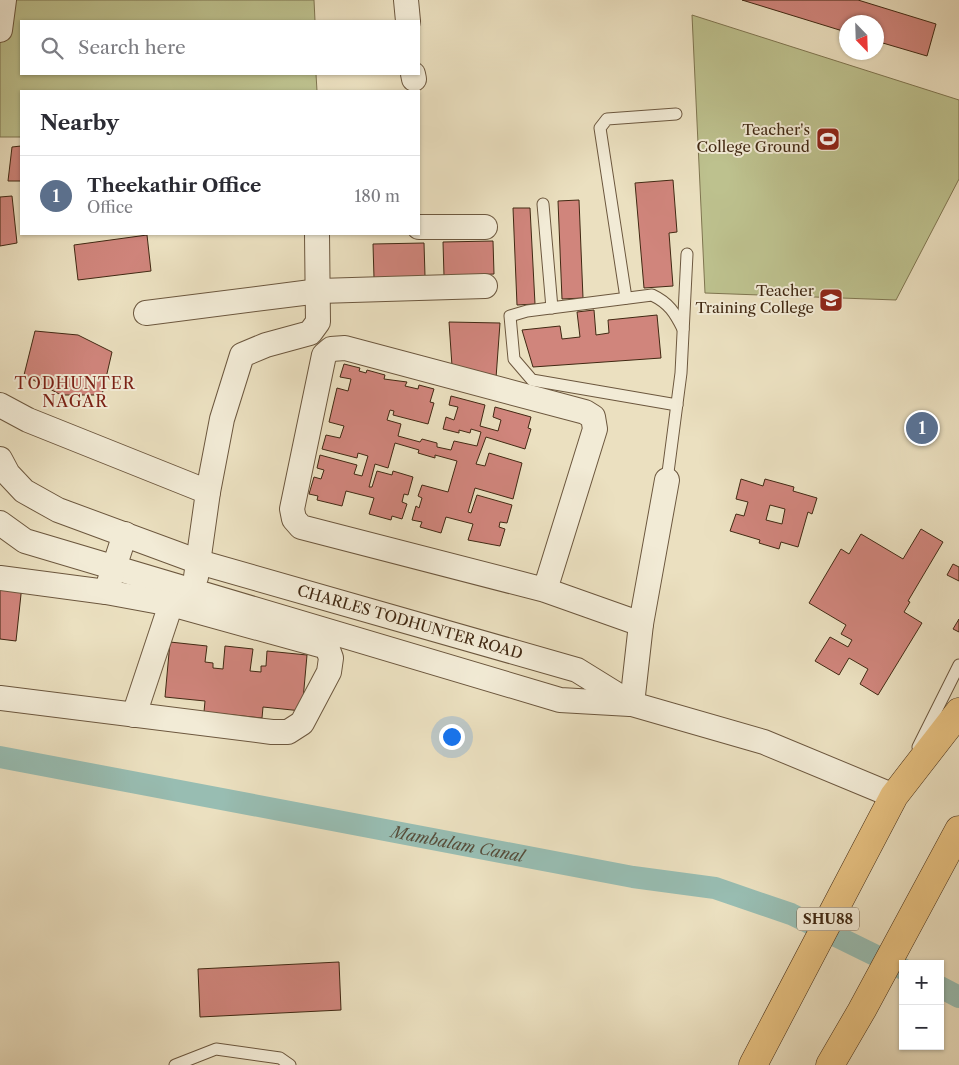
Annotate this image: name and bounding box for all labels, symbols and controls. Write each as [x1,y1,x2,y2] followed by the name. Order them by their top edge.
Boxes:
[839,15,884,60] north arrow
[20,20,420,75] search box
[38,34,66,62] icon: search
[78,36,186,59] text: Search here
[40,110,119,135] text: Nearby
[697,120,810,156] place label: Teacher's College Ground
[815,126,841,152] sports icon: Teacher's College Ground
[87,174,261,197] text: Theekathir Office
[52,186,60,206] text: 1
[354,186,400,206] text: 180 m
[87,197,133,217] text: Office
[695,281,815,317] place label: Teacher Training College
[818,287,844,313] school or university icon: Teacher Training College
[15,373,136,411] district label: TODHUNTER NAGAR
[906,409,938,447] pin: 1
[295,581,525,663] street label: CHARLES TODHUNTER ROAD
[439,724,465,750] your location
[388,821,528,867] water label: Mambalam Canal
[797,908,859,931] road number: SHU88
[899,960,944,1050] map controls
[899,960,944,1005] button: +
[899,1005,944,1050] button: −

